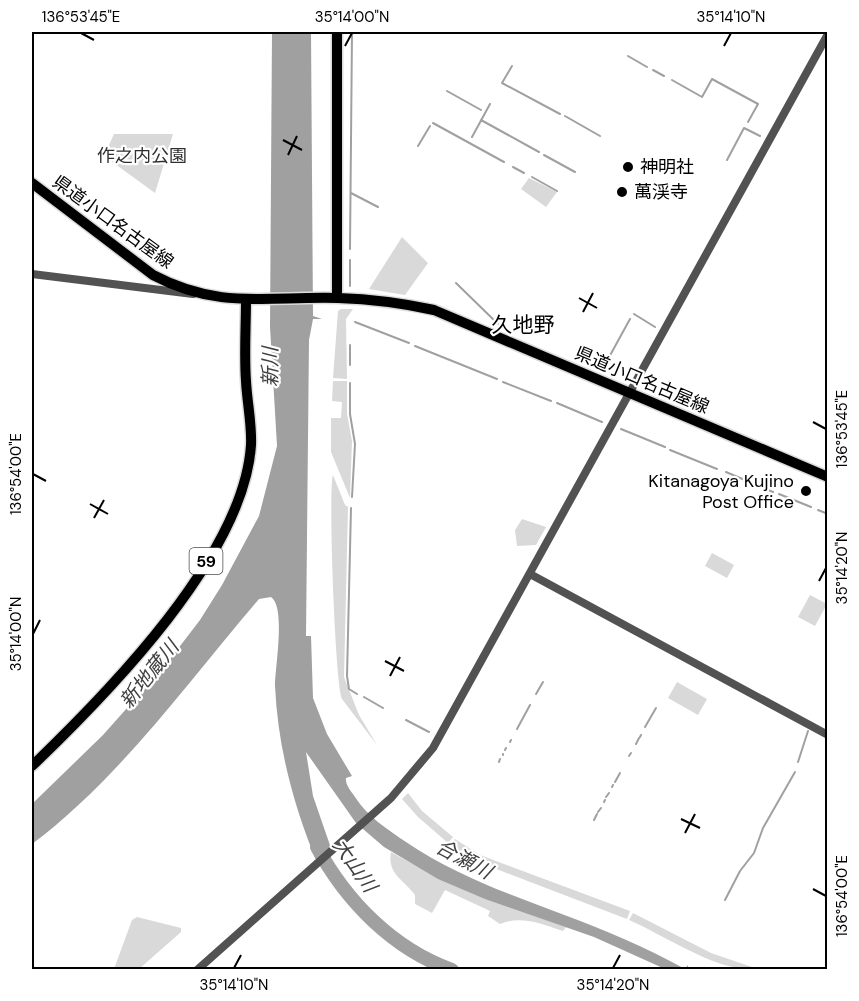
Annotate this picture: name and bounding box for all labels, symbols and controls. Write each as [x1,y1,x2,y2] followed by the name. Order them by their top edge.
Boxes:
[42,7,120,27] text: 136°53'45"E
[315,7,389,27] text: 35°14'00"N
[696,7,766,27] text: 35°14'10"N
[97,144,187,168] park label: 作之内公園
[640,155,694,179] place label: 神明社
[621,160,635,174] marker: 神明社
[48,170,178,274] street label: 県道小口名古屋線
[634,180,688,204] place label: 萬渓寺
[615,185,629,199] marker: 萬渓寺
[492,311,555,339] district label: 久地野
[571,341,713,419] street label: 県道小口名古屋線
[257,345,283,387] water label: 新川
[832,390,852,468] text: 136°53'45"E
[6,433,26,515] text: 136°54'00"E
[648,469,794,514] place label: Kitanagoya Kujino Post Office
[799,484,813,498] marker: Kitanagoya Kujino Post Office
[832,532,852,604] text: 35°14'20"N
[190,548,222,574] road number: 59
[6,597,26,671] text: 35°14'00"N
[114,633,186,713] water label: 新地蔵川
[327,833,384,899] water label: 大山川
[431,833,498,886] water label: 合瀬川
[832,855,852,937] text: 136°54'00"E
[199,975,269,995] text: 35°14'10"N
[577,975,649,995] text: 35°14'20"N

